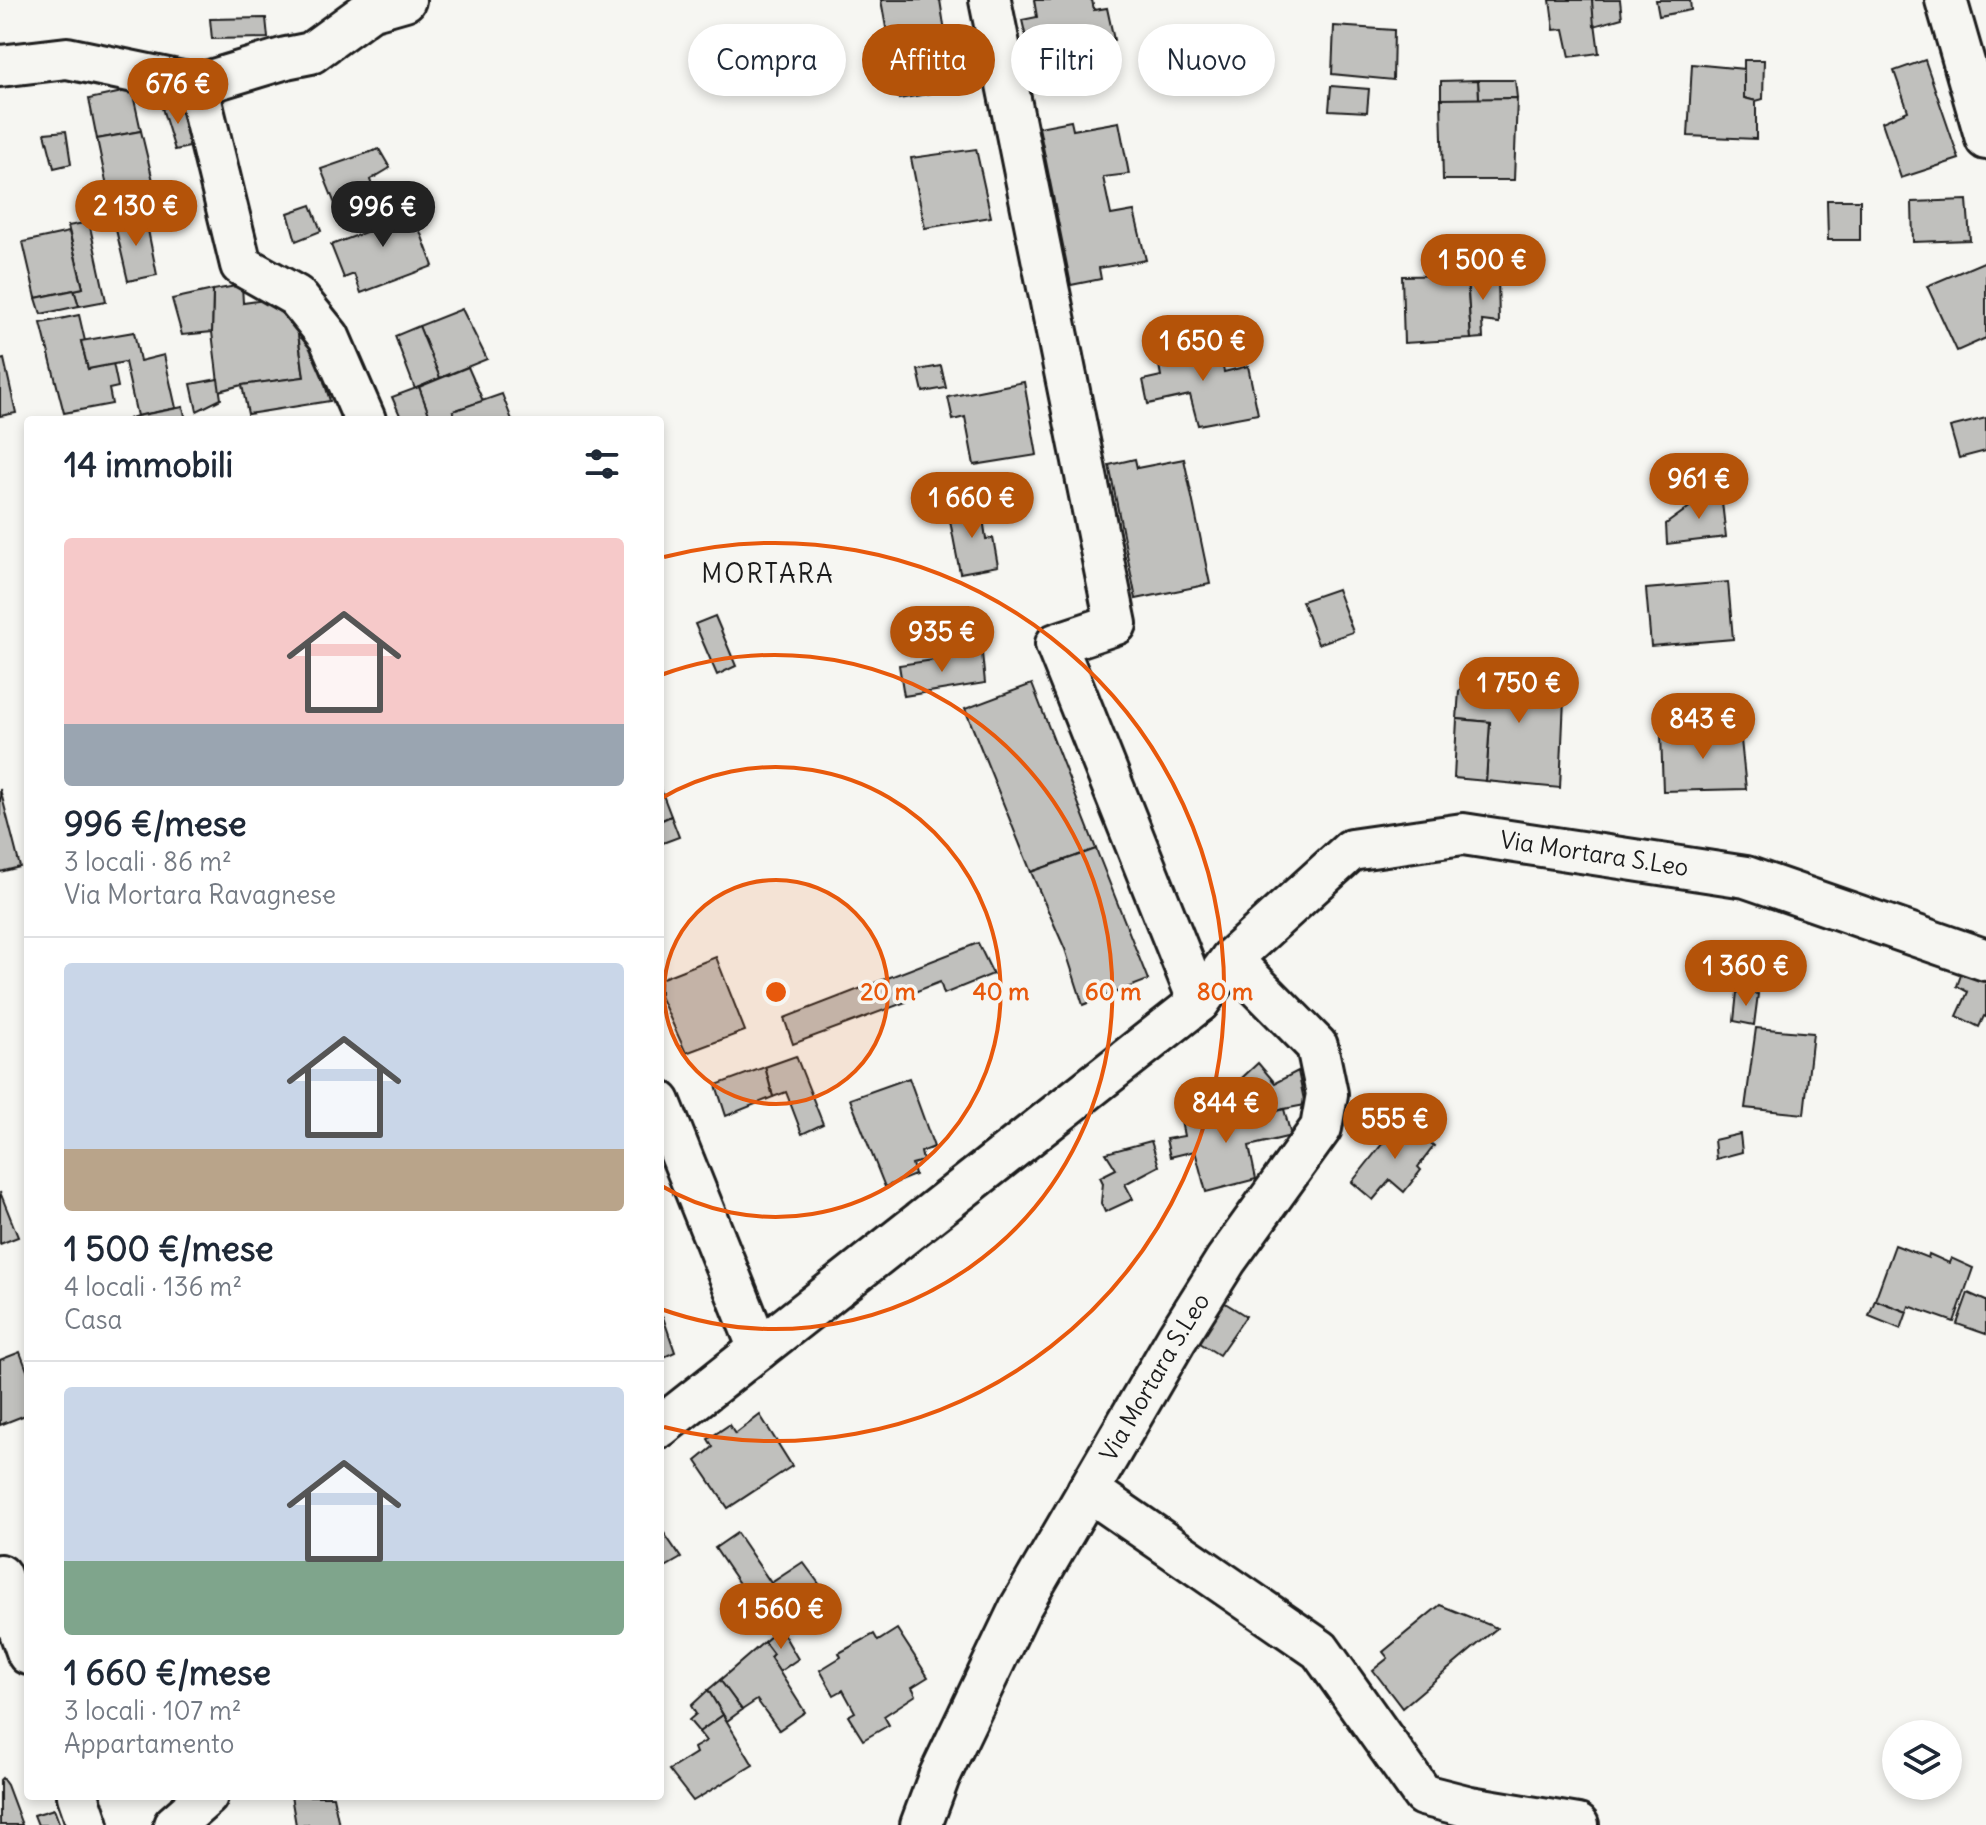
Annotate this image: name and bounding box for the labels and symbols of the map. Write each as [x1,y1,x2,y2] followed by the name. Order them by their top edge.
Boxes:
[122,58,234,126] pin: 676 €
[62,180,210,248] pin: 2 130 €
[327,181,439,249] pin: 996 €
[1409,234,1557,302] pin: 1 500 €
[1129,315,1277,383] pin: 1 650 €
[1643,453,1755,521] pin: 961 €
[898,472,1046,540] pin: 1 660 €
[701,557,835,590] district label: MORTARA
[886,606,998,674] pin: 935 €
[1445,657,1593,725] pin: 1 750 €
[1647,693,1759,761] pin: 843 €
[1498,824,1691,882] street label: Via Mortara S.Leo
[1672,940,1820,1008] pin: 1 360 €
[860,976,916,1006] text: 20 m
[973,976,1029,1006] text: 40 m
[1085,976,1141,1006] text: 60 m
[1197,976,1253,1006] text: 80 m
[762,978,790,1006] centre of rings
[1170,1077,1282,1145] pin: 844 €
[1339,1093,1451,1161] pin: 555 €
[1093,1287,1216,1466] street label: Via Mortara S.Leo
[707,1583,855,1651] pin: 1 560 €

